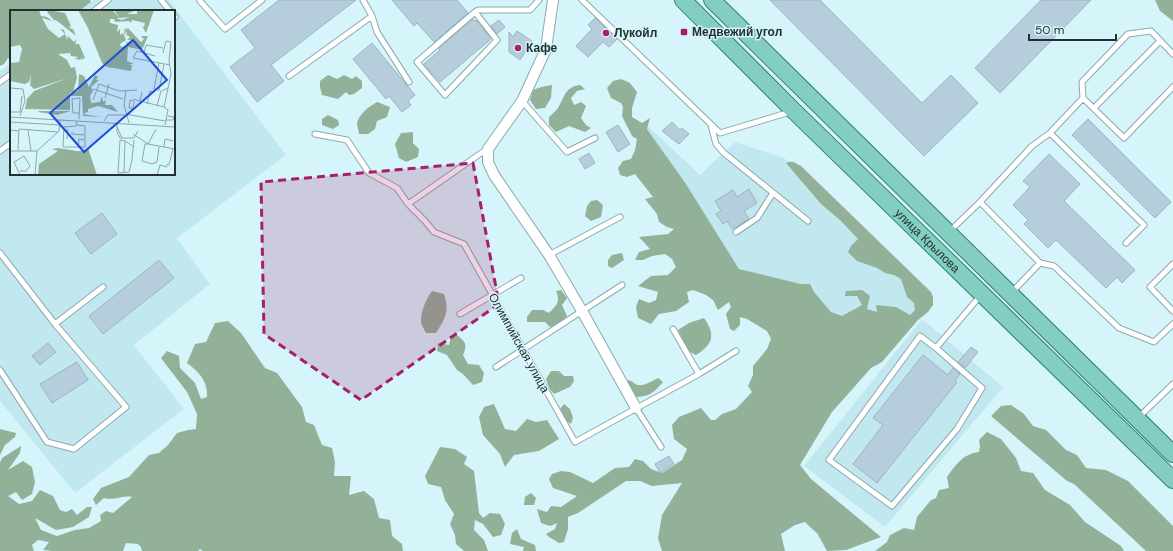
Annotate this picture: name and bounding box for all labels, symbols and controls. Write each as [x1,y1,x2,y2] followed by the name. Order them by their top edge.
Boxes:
[10,10,175,175] inset map
[1029,16,1116,42] scale bar
[1035,22,1064,38] text: 50 m
[692,24,782,40] place label: Медвежий угол
[614,25,657,41] place label: Лукойл
[679,27,689,37] marker: Медвежий угол
[601,28,611,38] marker: Лукойл
[526,40,557,56] place label: Кафе
[513,43,523,53] marker: Кафе
[891,205,964,276] street label: улица Крылова
[485,290,553,396] street label: Олимпийская улица

